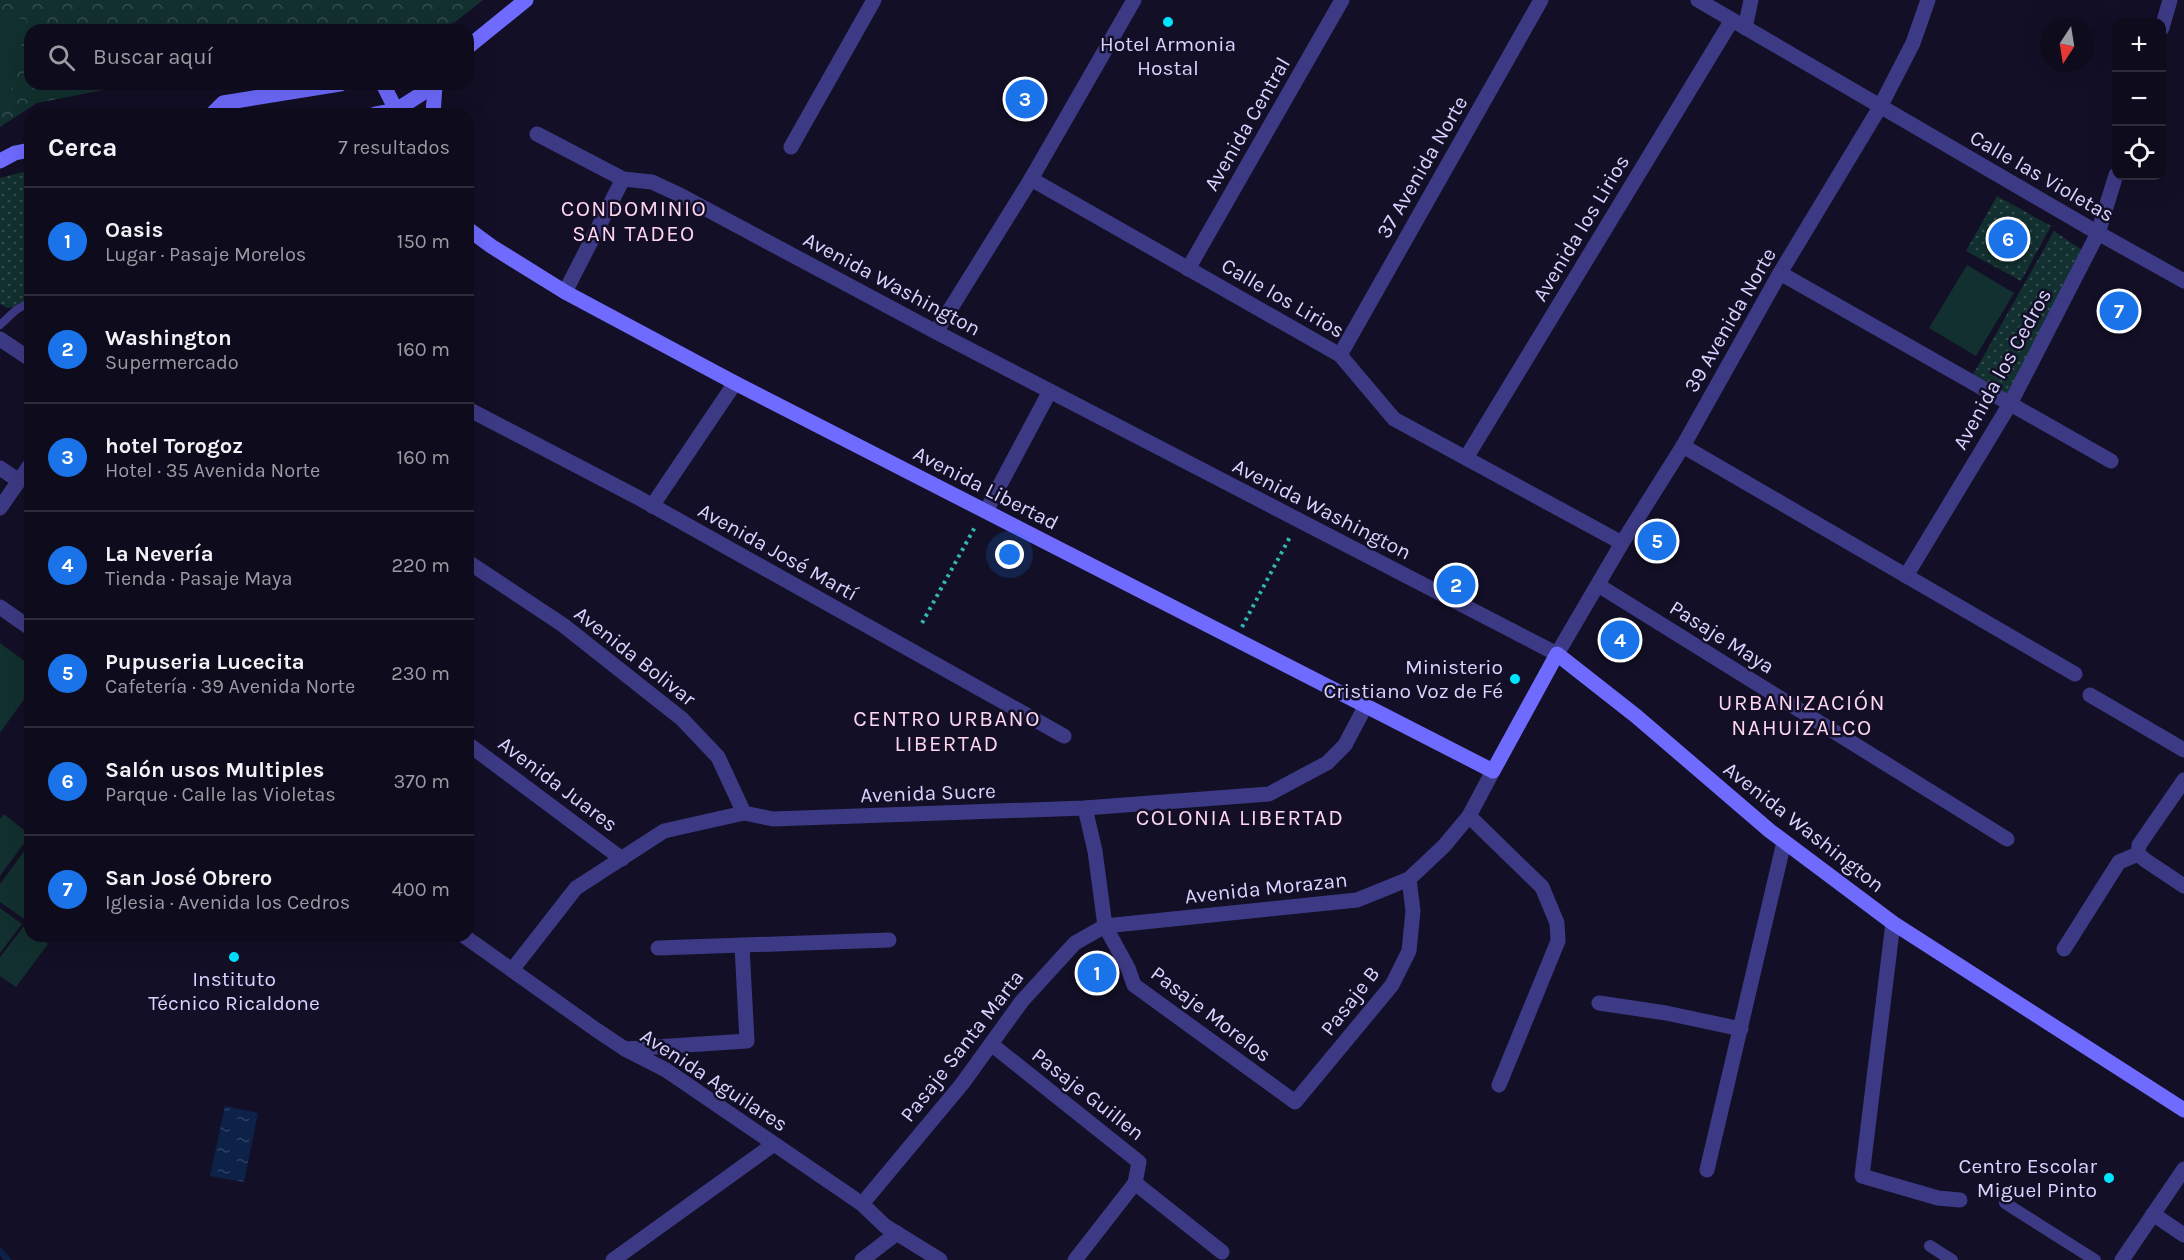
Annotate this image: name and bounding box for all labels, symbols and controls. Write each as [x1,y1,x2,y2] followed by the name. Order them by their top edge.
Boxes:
[1161,15,1175,29] marker: Hotel Armonia Hostal
[2040,18,2094,72] north arrow
[2112,18,2166,180] map controls
[2112,18,2166,72] button: +
[24,24,474,90] search box
[1100,32,1236,80] place label: Hotel Armonia Hostal
[45,41,78,74] icon: search
[93,44,213,70] text: Buscar aquí
[1199,53,1295,195] street label: Avenida Central
[2112,72,2166,126] button: −
[1006,76,1044,122] pin: 3
[1372,92,1472,242] street label: 37 Avenida Norte
[1966,125,2118,227] street label: Calle las Violetas
[2112,126,2166,180] button: locate
[48,132,117,163] text: Cerca
[338,136,450,159] text: 7 resultados
[1528,150,1634,306] street label: Avenida los Lirios
[561,196,707,247] district label: CONDOMINIO SAN TADEO
[1988,216,2028,262] pin: 6
[105,217,163,243] text: Oasis
[799,227,985,341] street label: Avenida Washington
[64,230,71,253] text: 1
[397,230,450,253] text: 150 m
[105,243,306,266] text: Lugar · Pasaje Morelos
[1679,244,1781,396] street label: 39 Avenida Norte
[1217,253,1349,343] street label: Calle los Lirios
[1948,284,2056,454] street label: Avenida los Cedros
[2100,288,2138,334] pin: 7
[105,325,232,351] text: Washington
[61,338,74,361] text: 2
[397,338,450,361] text: 160 m
[105,351,239,374] text: Supermercado
[105,433,243,459] text: hotel Torogoz
[909,441,1063,535] street label: Avenida Libertad
[61,446,74,469] text: 3
[397,446,450,469] text: 160 m
[1229,454,1415,564] street label: Avenida Washington
[105,459,320,482] text: Hotel · 35 Avenida Norte
[694,498,863,606] street label: Avenida José Martí
[1638,518,1676,564] pin: 5
[995,540,1024,569] your location
[105,541,214,567] text: La Nevería
[62,554,73,577] text: 4
[391,554,450,577] text: 220 m
[1436,562,1476,608] pin: 2
[105,567,292,590] text: Tienda · Pasaje Maya
[1665,595,1779,679] street label: Pasaje Maya
[570,601,701,711] street label: Avenida Bolivar
[1600,618,1640,662] pin: 4
[105,649,305,675] text: Pupuseria Lucecita
[1323,655,1503,703] place label: Ministerio Cristiano Voz de Fé
[62,662,73,685] text: 5
[391,662,450,685] text: 230 m
[1508,672,1522,686] marker: Ministerio Cristiano Voz de Fé
[105,675,355,698] text: Cafetería · 39 Avenida Norte
[1718,689,1886,741] district label: URBANIZACIÓN NAHUIZALCO
[853,706,1041,757] district label: CENTRO URBANO LIBERTAD
[494,731,622,837] street label: Avenida Juares
[105,757,324,783] text: Salón usos Multiples
[1719,757,1889,897] street label: Avenida Washington
[61,770,74,793] text: 6
[393,770,450,793] text: 370 m
[860,779,996,807] street label: Avenida Sucre
[105,783,336,806] text: Parque · Calle las Violetas
[1136,805,1344,831] district label: COLONIA LIBERTAD
[105,865,272,891] text: San José Obrero
[1183,868,1349,908] street label: Avenida Morazan
[63,878,72,901] text: 7
[392,878,450,901] text: 400 m
[105,891,350,914] text: Iglesia · Avenida los Cedros
[227,950,241,964] marker: Instituto Técnico Ricaldone
[1078,950,1116,996] pin: 1
[1146,961,1276,1067] street label: Pasaje Morelos
[1316,962,1384,1040] street label: Pasaje B
[895,965,1029,1127] street label: Pasaje Santa Marta
[148,967,320,1015] place label: Instituto Técnico Ricaldone
[636,1023,792,1137] street label: Avenida Aguilares
[1027,1043,1149,1145] street label: Pasaje Guillen
[1959,1154,2097,1202] place label: Centro Escolar Miguel Pinto
[2102,1171,2116,1185] marker: Centro Escolar Miguel Pinto

